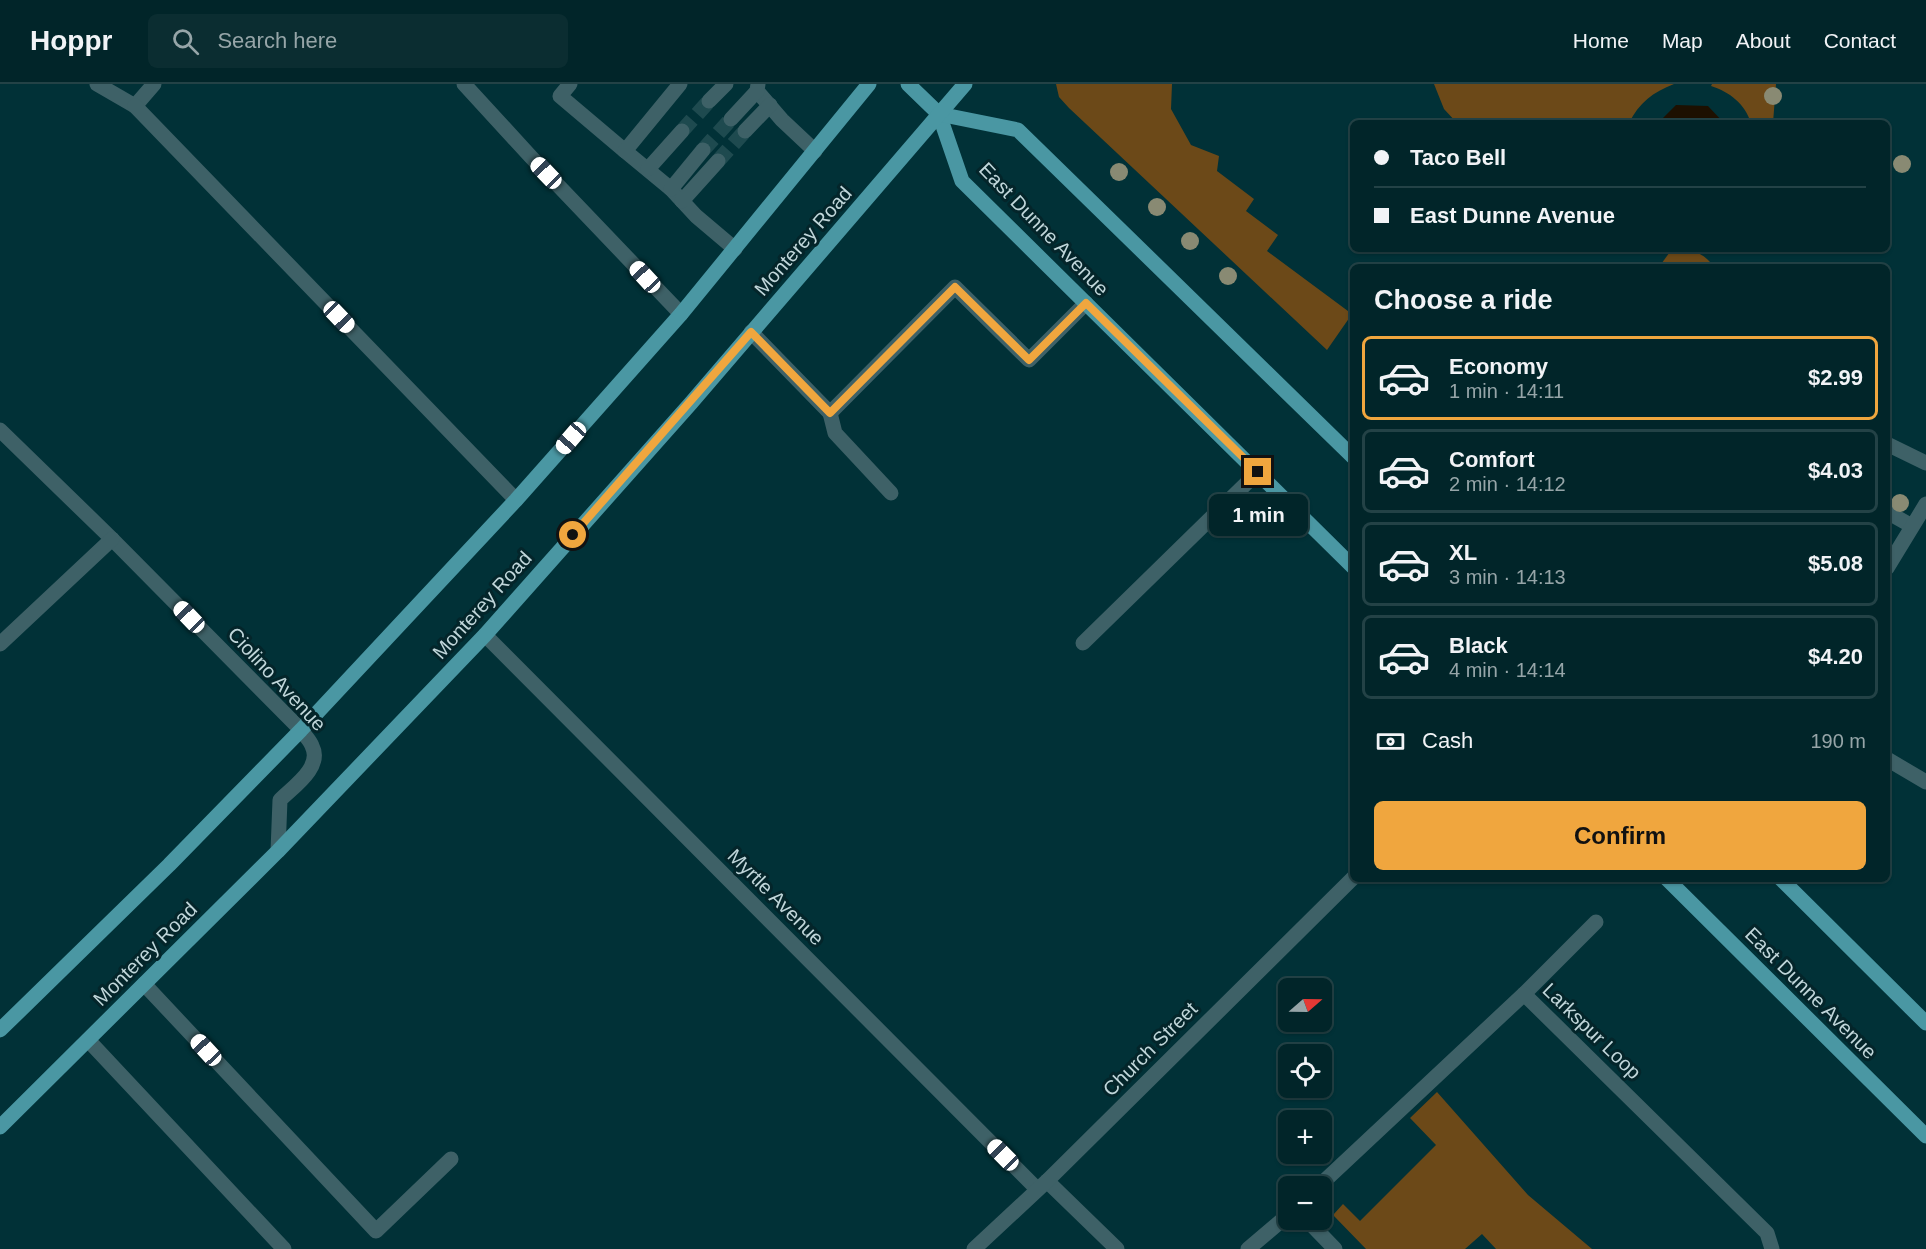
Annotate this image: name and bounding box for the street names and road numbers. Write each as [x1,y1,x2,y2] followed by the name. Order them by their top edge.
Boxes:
[975,158,1113,300] street label: East Dunne Avenue
[750,182,856,300] street label: Monterey Road
[428,547,536,663] street label: Monterey Road
[224,623,330,735] street label: Ciolino Avenue
[724,845,828,949] street label: Myrtle Avenue
[89,898,201,1010] street label: Monterey Road
[1741,923,1881,1063] street label: East Dunne Avenue
[1538,979,1646,1083] street label: Larkspur Loop
[1099,997,1202,1100] street label: Church Street

